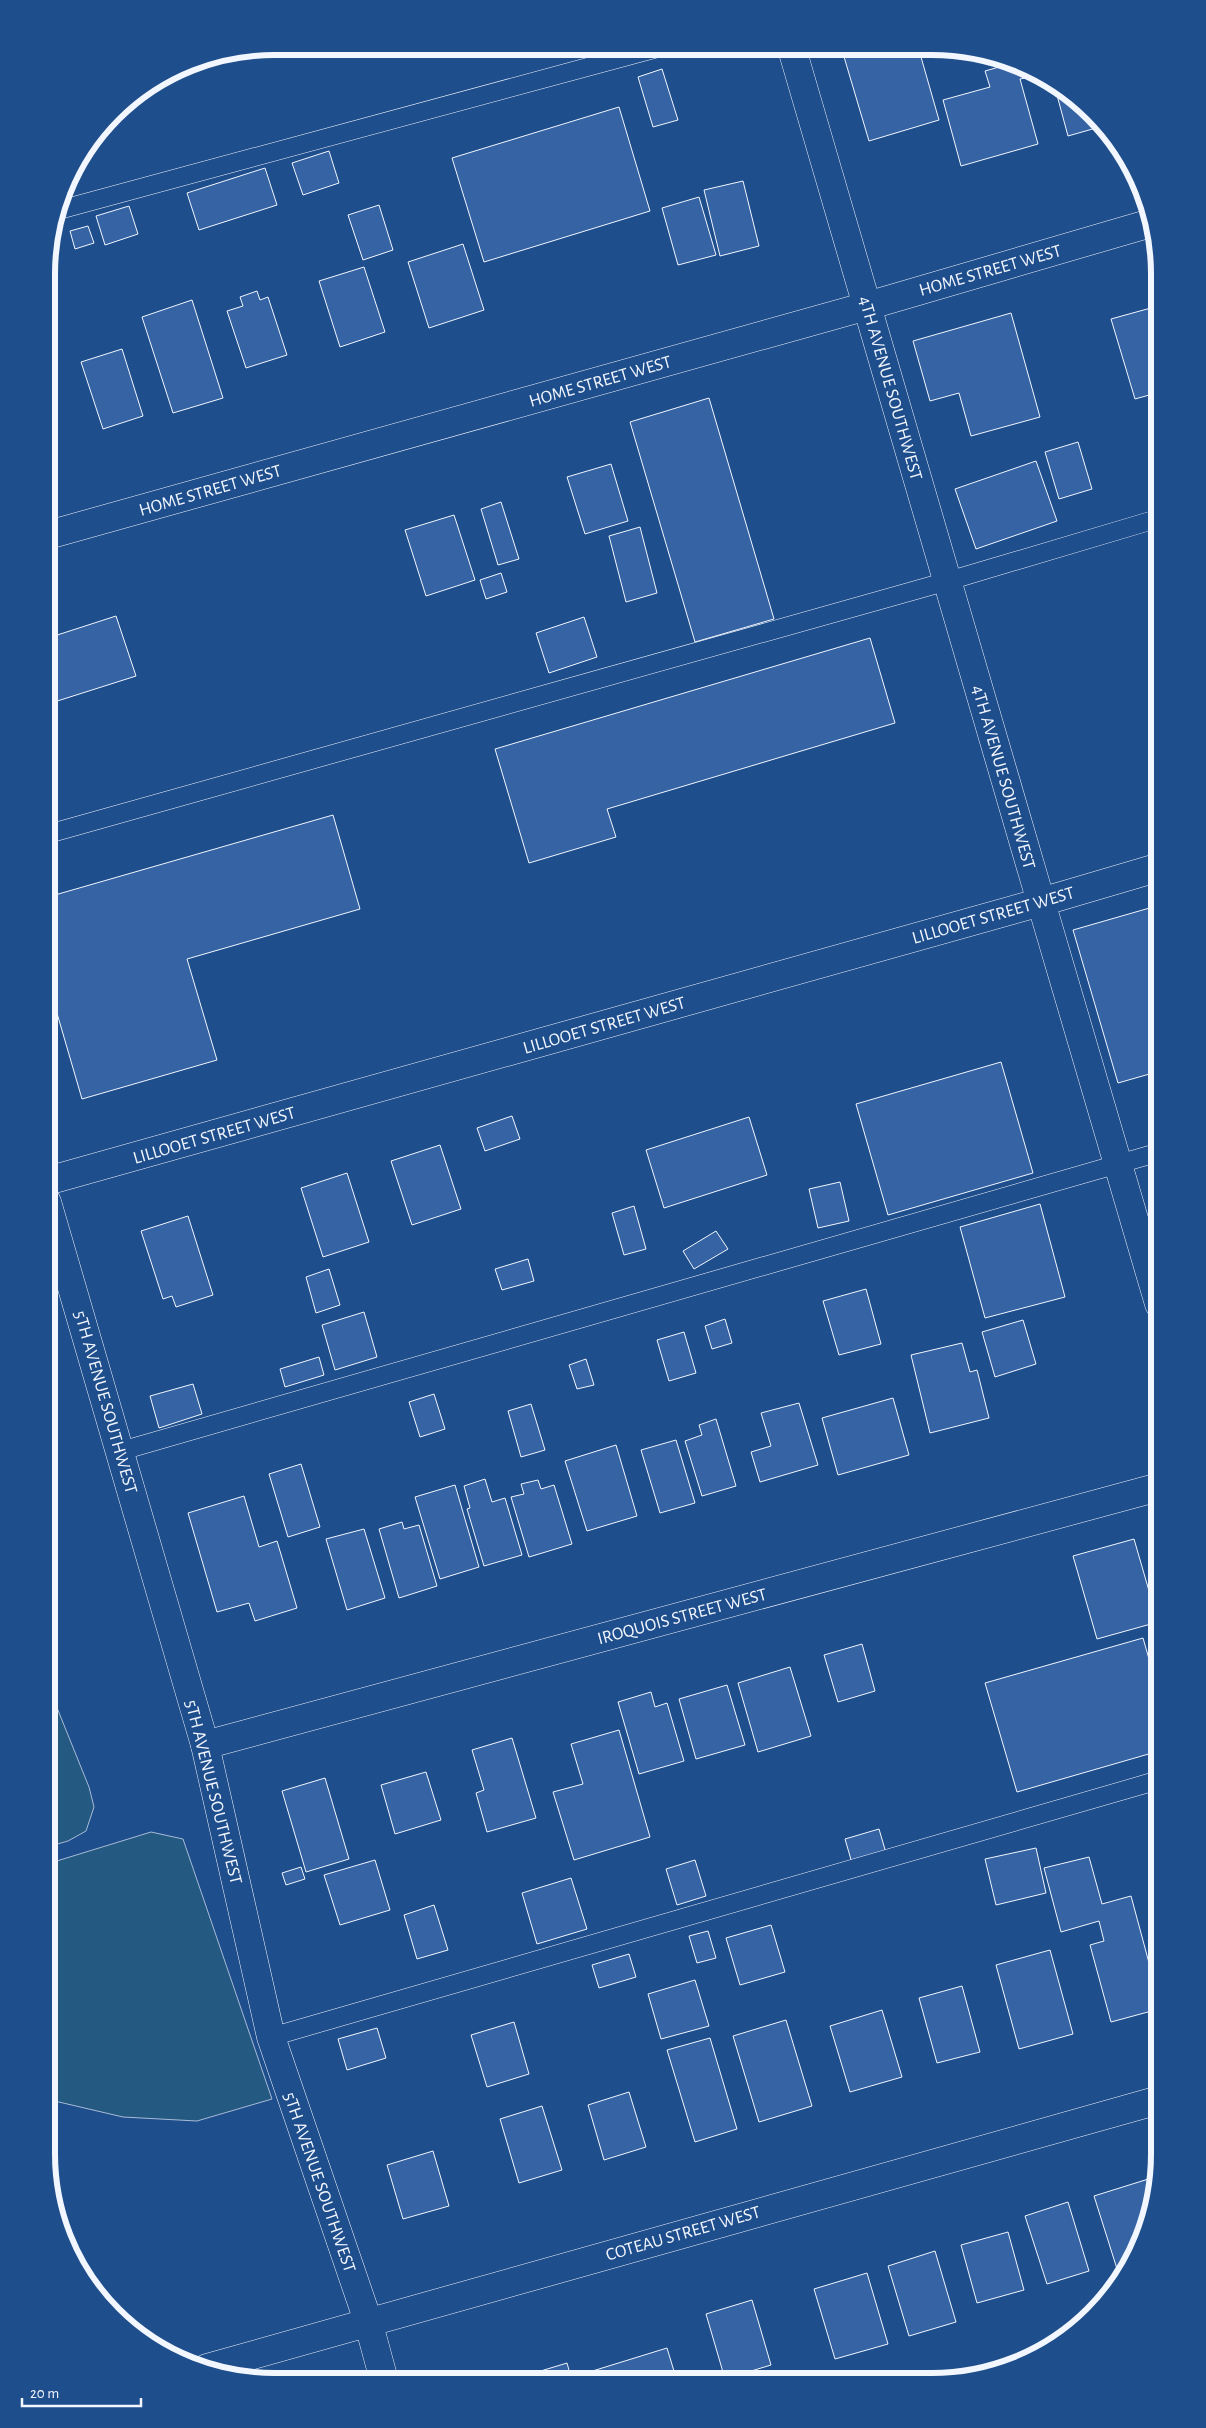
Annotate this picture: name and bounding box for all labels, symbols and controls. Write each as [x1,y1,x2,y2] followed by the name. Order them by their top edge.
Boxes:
[917,242,1064,300] street label: HOME STREET WEST
[855,294,925,483] street label: 4TH AVENUE SOUTHWEST
[527,353,674,411] street label: HOME STREET WEST
[137,462,284,520] street label: HOME STREET WEST
[968,683,1038,872] street label: 4TH AVENUE SOUTHWEST
[910,884,1077,948] street label: LILLOOET STREET WEST
[521,994,688,1058] street label: LILLOOET STREET WEST
[131,1104,298,1168] street label: LILLOOET STREET WEST
[70,1309,140,1496] street label: 5TH AVENUE SOUTHWEST
[596,1586,769,1648] street label: IROQUOIS STREET WEST
[181,1698,245,1887] street label: 5TH AVENUE SOUTHWEST
[280,2090,358,2275] street label: 5TH AVENUE SOUTHWEST
[604,2203,763,2265] street label: COTEAU STREET WEST
[22,2376,141,2408] scale bar
[30,2386,59,2401] text: 20 m

